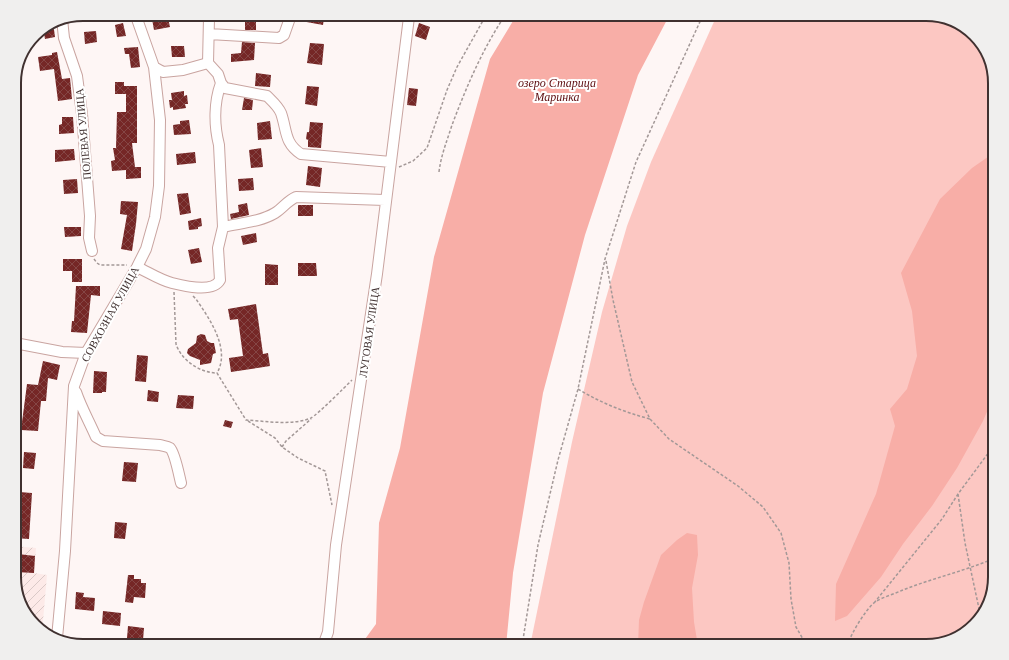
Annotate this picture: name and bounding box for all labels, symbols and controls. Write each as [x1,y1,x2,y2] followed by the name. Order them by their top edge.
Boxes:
[518,76,596,104] water label: озеро Старица Маринка
[73,88,93,180] street label: ПОЛЕВАЯ УЛИЦА
[79,264,141,364] street label: СОВХОЗНАЯ УЛИЦА
[357,286,381,378] street label: ЛУГОВАЯ УЛИЦА

